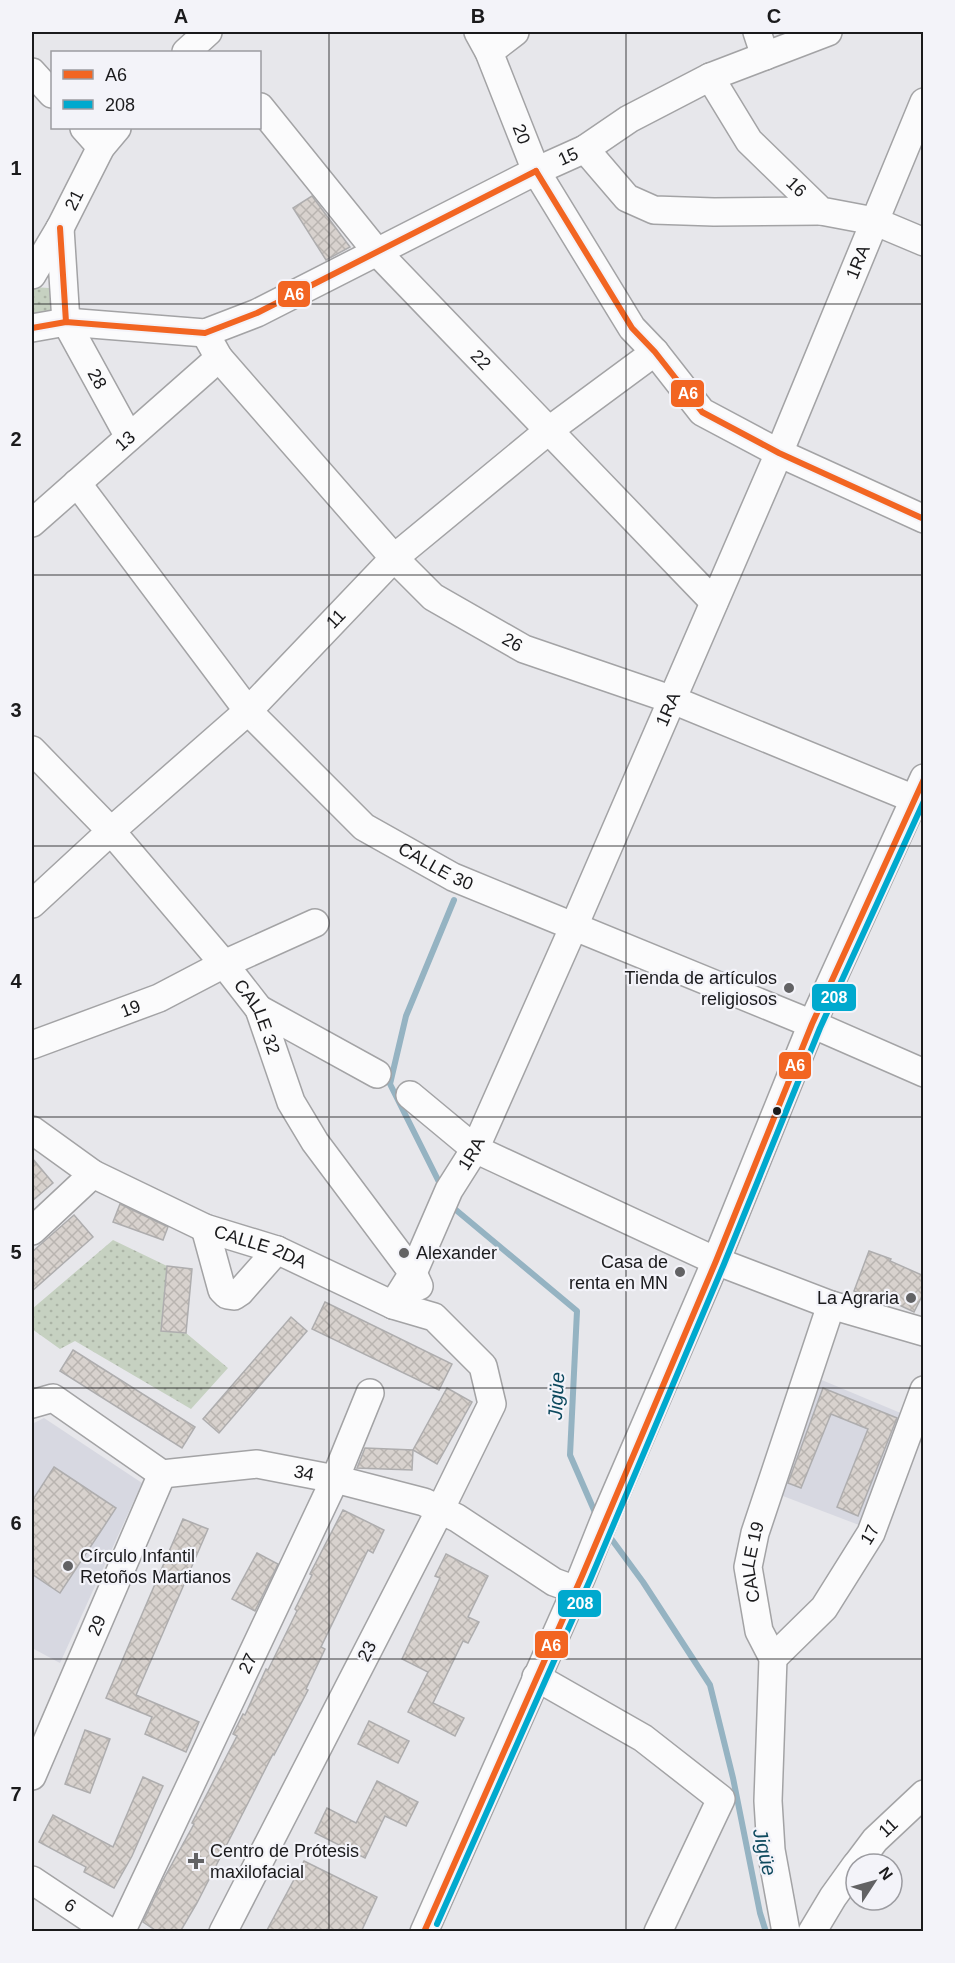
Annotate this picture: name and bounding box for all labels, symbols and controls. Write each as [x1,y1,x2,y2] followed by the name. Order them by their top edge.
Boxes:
[174,5,188,27] text: A
[471,5,485,27] text: B
[767,5,781,27] text: C
[51,51,261,129] legend
[105,65,127,85] text: A6
[105,95,135,115] text: 208
[508,121,534,147] street label: 20
[555,143,581,170] street label: 15
[10,157,22,179] text: 1
[782,173,811,201] street label: 16
[61,187,88,214] street label: 21
[842,242,874,282] street label: 1RA
[277,280,311,308] line badge: A6
[284,286,304,303] text: A6
[467,346,495,374] street label: 22
[84,365,111,392] street label: 28
[670,379,705,408] line badge: A6
[678,385,698,402] text: A6
[111,427,139,455] street label: 13
[10,428,22,450] text: 2
[322,605,350,633] street label: 11
[499,629,526,656] street label: 26
[652,689,684,729] street label: 1RA
[10,699,22,721] text: 3
[395,838,476,894] street label: CALLE 30
[625,968,777,1009] place label: Tienda de artículos religiosos
[10,970,22,992] text: 4
[230,975,284,1057] street label: CALLE 32
[782,981,796,995] marker: Tienda de artículos religiosos
[811,983,857,1012] line badge: 208
[821,989,847,1006] text: 208
[118,996,143,1021] street label: 19
[778,1051,812,1080] line badge: A6
[785,1057,805,1074] text: A6
[771,1105,783,1117] unlabelled marker
[454,1134,489,1174] street label: 1RA
[212,1221,310,1273] street label: CALLE 2DA
[10,1241,22,1263] text: 5
[416,1243,497,1263] place label: Alexander
[397,1246,411,1260] marker: Alexander
[569,1252,668,1293] place label: Casa de renta en MN
[673,1265,687,1279] marker: Casa de renta en MN
[817,1288,900,1308] place label: La Agraria
[904,1291,918,1305] marker: La Agraria
[544,1372,568,1421] water label: Jigüe
[292,1461,316,1485] street label: 34
[10,1512,22,1534] text: 6
[738,1519,768,1604] street label: CALLE 19
[856,1522,883,1548] street label: 17
[80,1546,231,1587] place label: Círculo Infantil Retoños Martianos
[61,1559,75,1573] marker: Círculo Infantil Retoños Martianos
[557,1589,602,1618] line badge: 208
[567,1595,593,1612] text: 208
[84,1612,110,1639] street label: 29
[534,1630,569,1659] line badge: A6
[541,1637,561,1654] text: A6
[354,1638,380,1664] street label: 23
[235,1650,261,1677] street label: 27
[10,1783,22,1805] text: 7
[874,1814,902,1841] street label: 11
[749,1825,781,1878] water label: Jigüe
[210,1841,359,1882] place label: Centro de Prótesis maxilofacial
[187,1852,205,1870] marker: Centro de Prótesis maxilofacial
[844,1852,904,1912] north arrow
[875,1864,896,1883] text: N
[61,1894,80,1917] street label: 6

